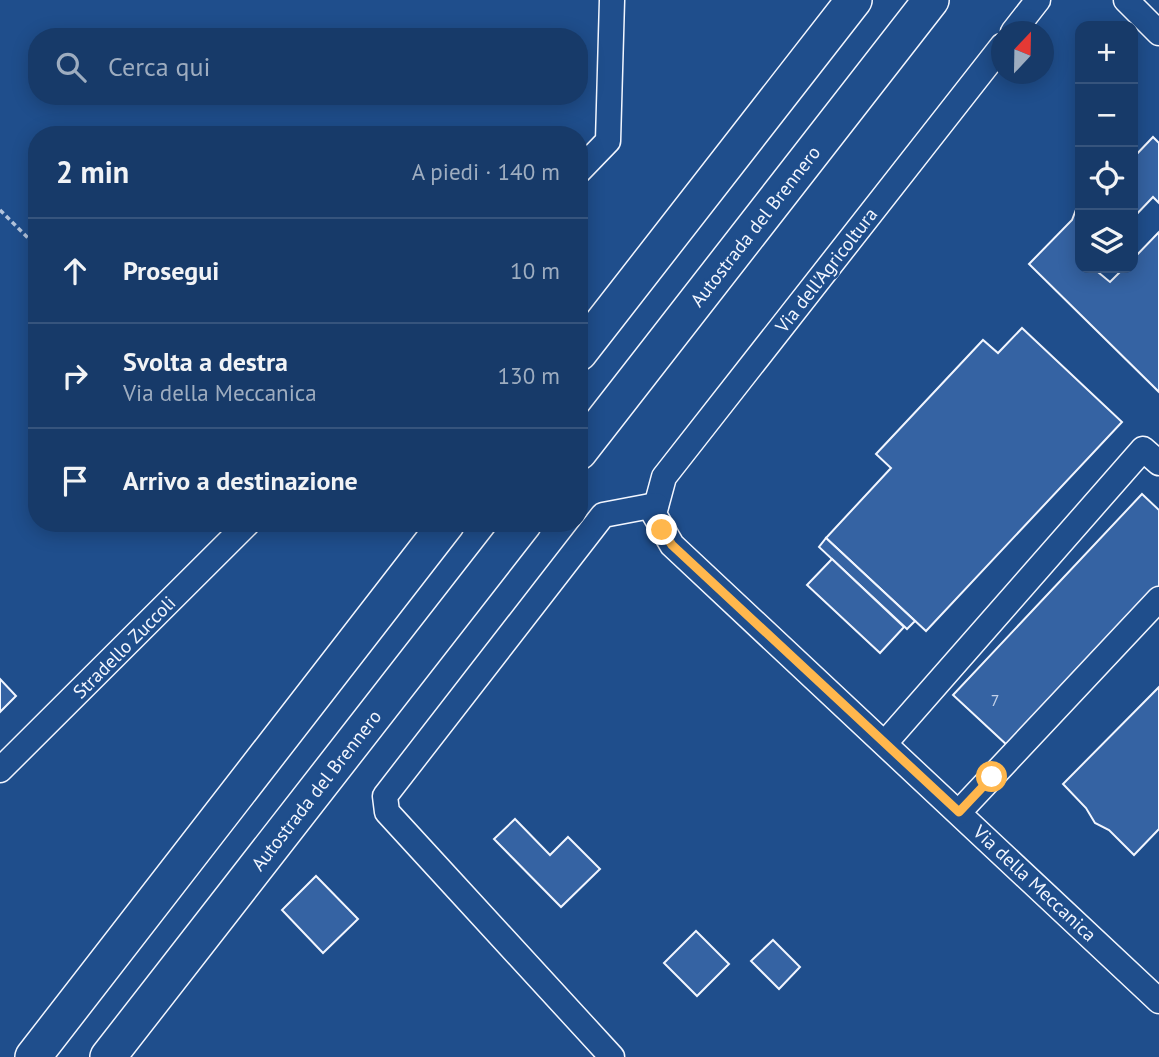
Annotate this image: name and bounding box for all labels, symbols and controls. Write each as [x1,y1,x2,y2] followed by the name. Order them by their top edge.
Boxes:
[991,21,1054,84] north arrow
[1075,21,1138,273] map controls
[1075,21,1138,84] button: +
[28,28,588,105] search box
[52,48,90,86] icon: search
[108,50,211,83] text: Cerca qui
[1075,84,1138,147] button: −
[685,141,825,311] street label: Autostrada del Brennero
[1075,147,1138,210] button: locate
[56,152,129,191] text: 2 min
[412,157,560,186] text: A piedi · 140 m
[769,203,882,338] street label: Via dell'Agricoltura
[1075,210,1138,273] button: layers
[56,252,94,290] icon: ahead
[123,254,219,287] text: Prosegui
[510,256,560,285] text: 10 m
[123,345,288,378] text: Svolta a destra
[56,357,94,395] icon: right
[498,361,560,390] text: 130 m
[123,378,317,407] text: Via della Meccanica
[56,462,94,500] icon: arrive
[123,464,358,497] text: Arrivo a destinazione
[646,514,677,545] route end
[68,591,180,703] street label: Stradello Zuccoli
[991,690,999,710] house number: 7
[246,705,386,875] street label: Autostrada del Brennero
[976,761,1007,792] route start
[968,819,1102,946] street label: Via della Meccanica

